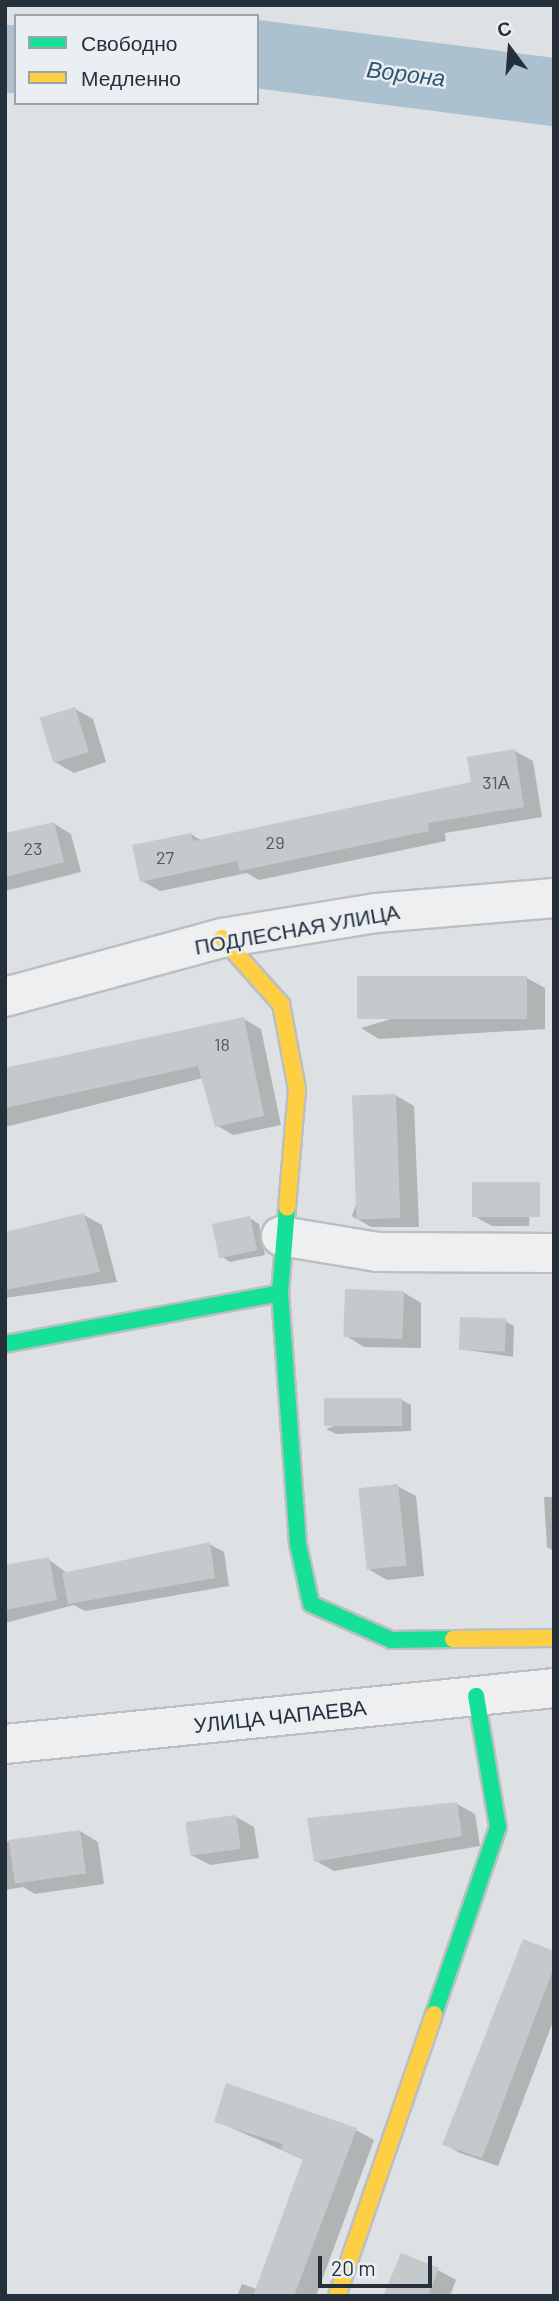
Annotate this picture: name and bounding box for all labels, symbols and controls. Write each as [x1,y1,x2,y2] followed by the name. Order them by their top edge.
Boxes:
[14,14,259,105] legend
[475,14,545,84] north arrow
[494,15,514,41] text: С
[81,30,178,55] text: Свободно
[365,54,447,92] water label: Ворона
[81,65,181,90] text: Медленно
[482,771,510,793] house number: 31А
[265,831,285,853] house number: 29
[24,837,42,859] house number: 23
[156,846,174,868] house number: 27
[193,899,401,959] street label: ПОДЛЕСНАЯ УЛИЦА
[214,1033,230,1055] house number: 18
[192,1694,368,1738] street label: УЛИЦА ЧАПАЕВА
[321,2242,435,2286] scale bar
[331,2255,376,2280] text: 20 m

